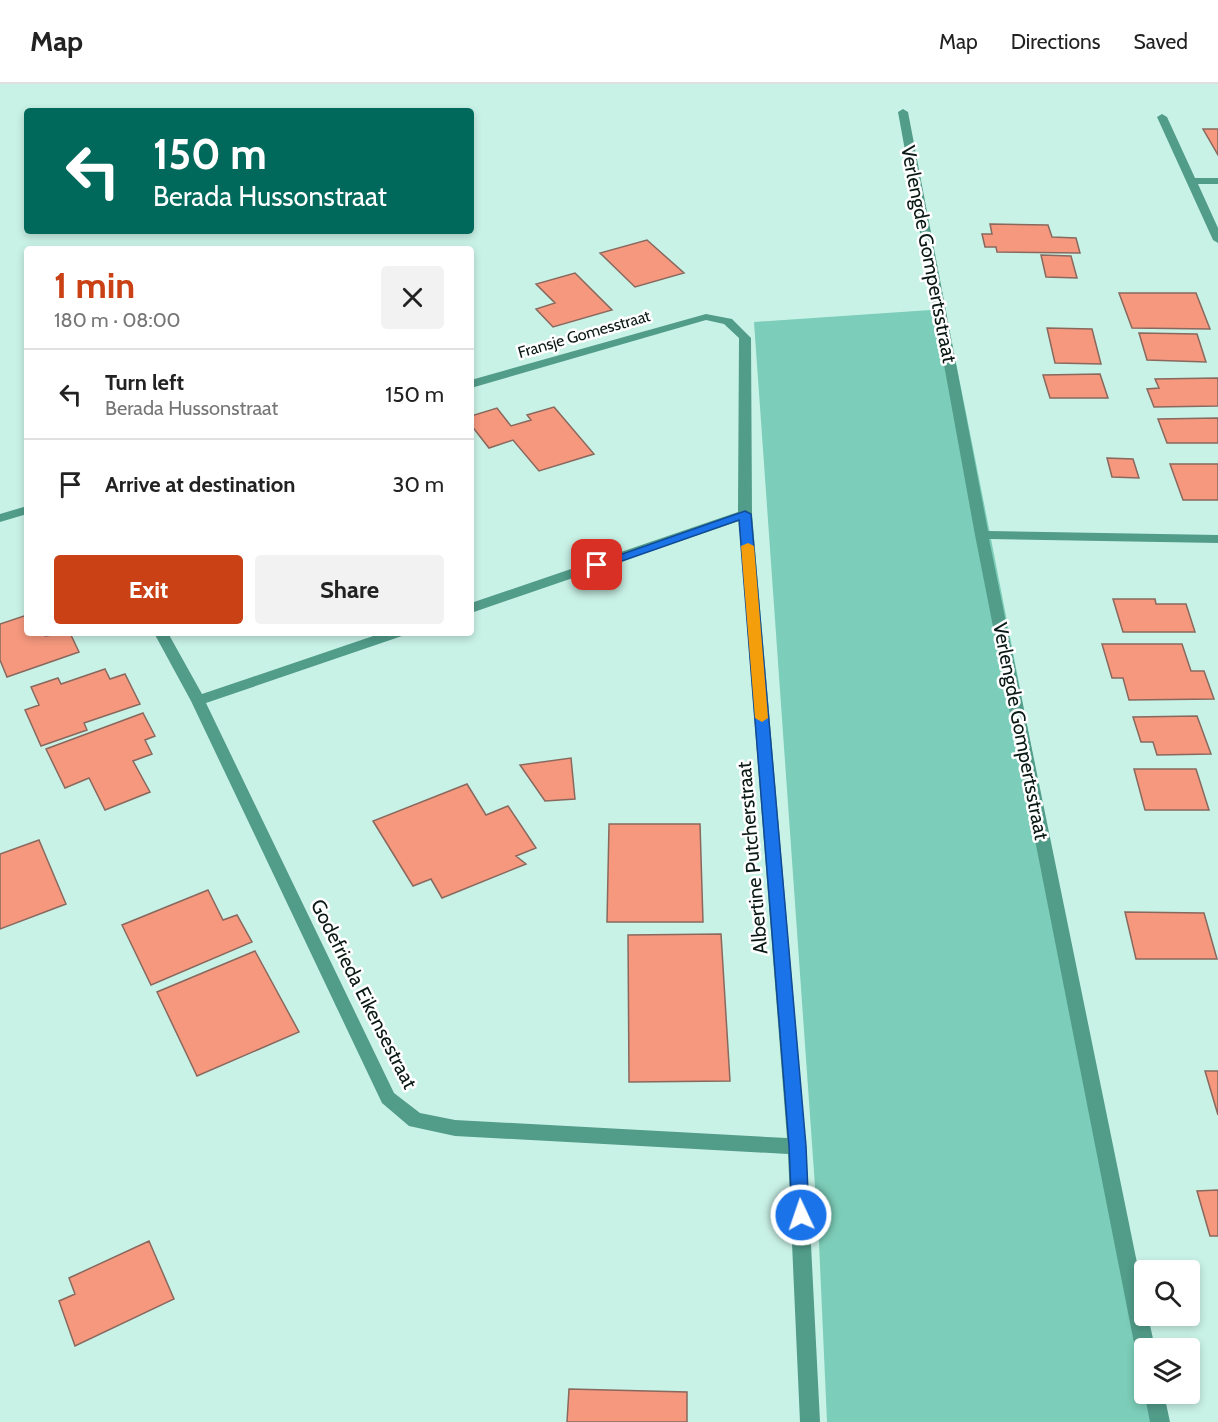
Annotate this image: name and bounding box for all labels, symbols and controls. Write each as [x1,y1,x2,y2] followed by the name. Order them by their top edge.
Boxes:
[30,24,83,58] text: Map
[939,29,978,54] text: Map
[1011,29,1100,54] text: Directions
[1133,29,1188,54] text: Saved
[153,128,267,180] text: 150 m
[54,132,132,210] icon: left
[896,143,962,365] street label: Verlengde Gompertsstraat
[153,180,387,213] text: Berada Hussonstraat
[54,263,135,307] text: 1 min
[381,266,444,329] button: close
[516,306,653,362] street label: Fransje Gomesstraat
[54,308,181,332] text: 180 m · 08:00
[105,369,184,396] text: Turn left
[54,378,87,411] icon: left
[385,381,444,408] text: 150 m
[105,396,278,420] text: Berada Hussonstraat
[54,468,87,501] icon: arrive
[105,471,295,498] text: Arrive at destination
[392,471,444,498] text: 30 m
[571,539,622,590] pin
[580,548,613,581] icon: arrive
[54,555,243,624] button: Exit
[255,555,444,624] button: Share
[988,620,1054,842] street label: Verlengde Gompertsstraat
[732,760,772,955] street label: Albertine Putcherstraat
[306,895,422,1093] street label: Godefrieda Eikensestraat
[769,1183,833,1247] position arrow
[1134,1260,1200,1404] map controls
[1134,1260,1200,1326] button: search
[1134,1338,1200,1404] button: layers

